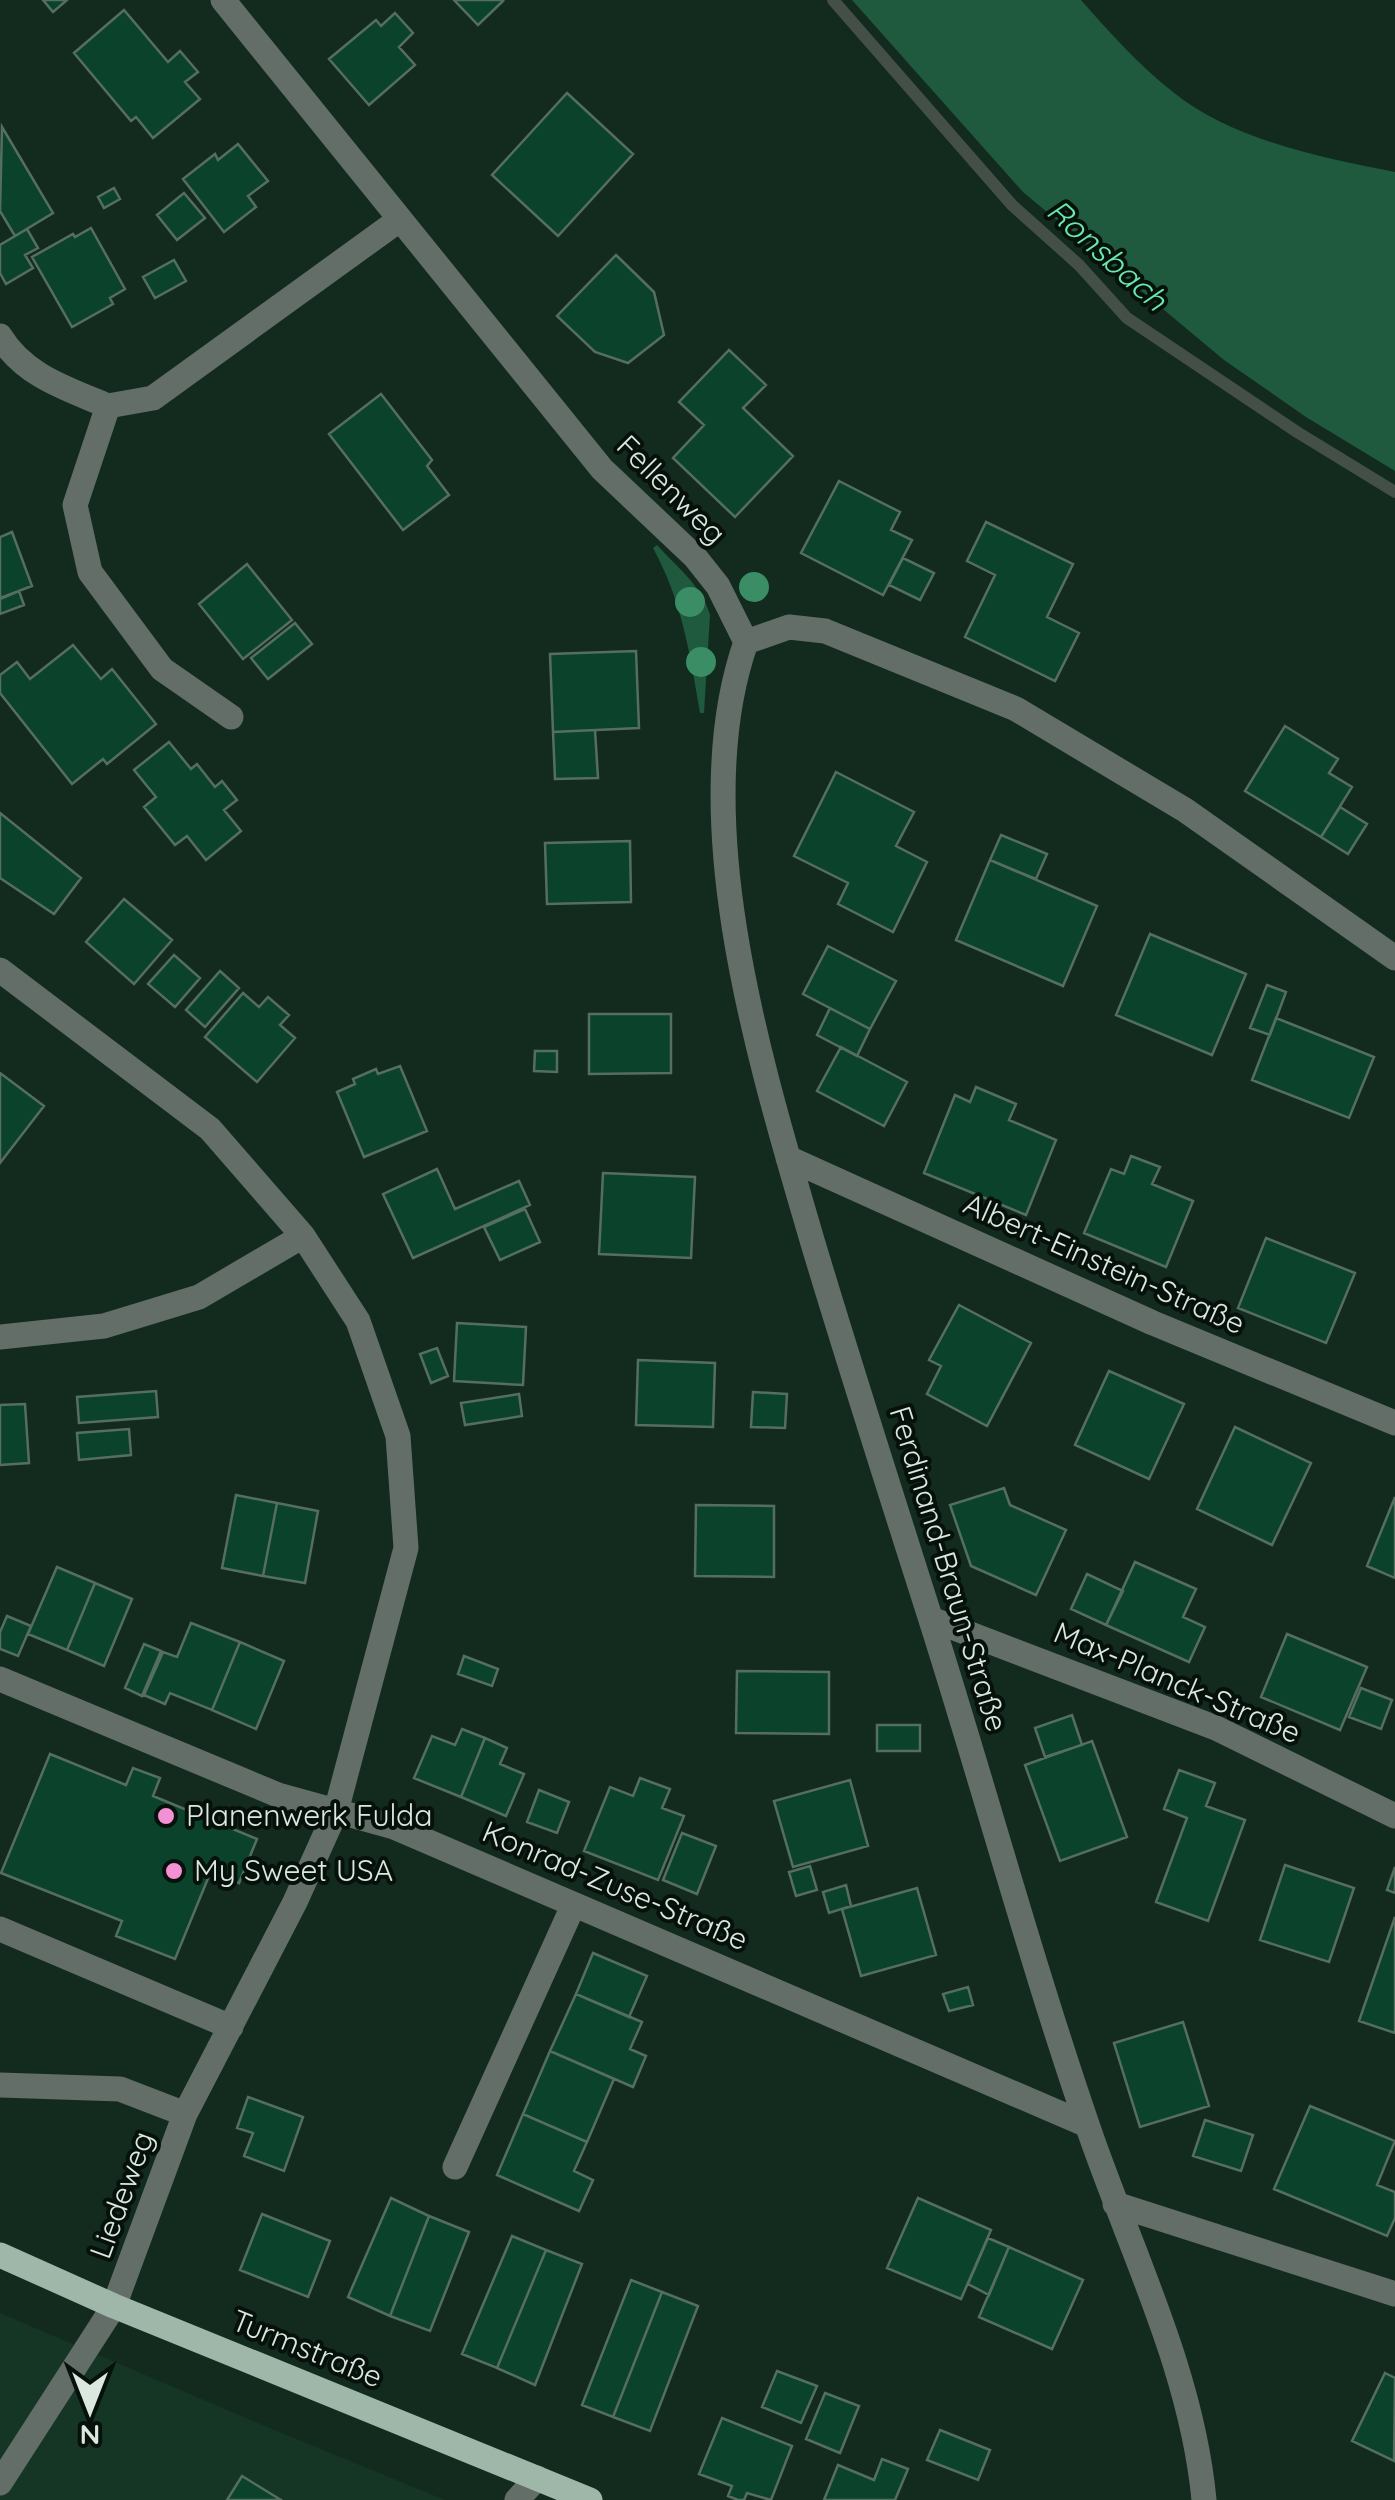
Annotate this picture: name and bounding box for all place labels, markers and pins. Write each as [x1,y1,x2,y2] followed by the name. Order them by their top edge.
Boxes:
[186,1796,432,1834] place label: Planenwerk Fulda
[155,1805,177,1827] marker: Planenwerk Fulda
[194,1851,393,1889] place label: My Sweet USA
[163,1860,185,1882] marker: My Sweet USA

